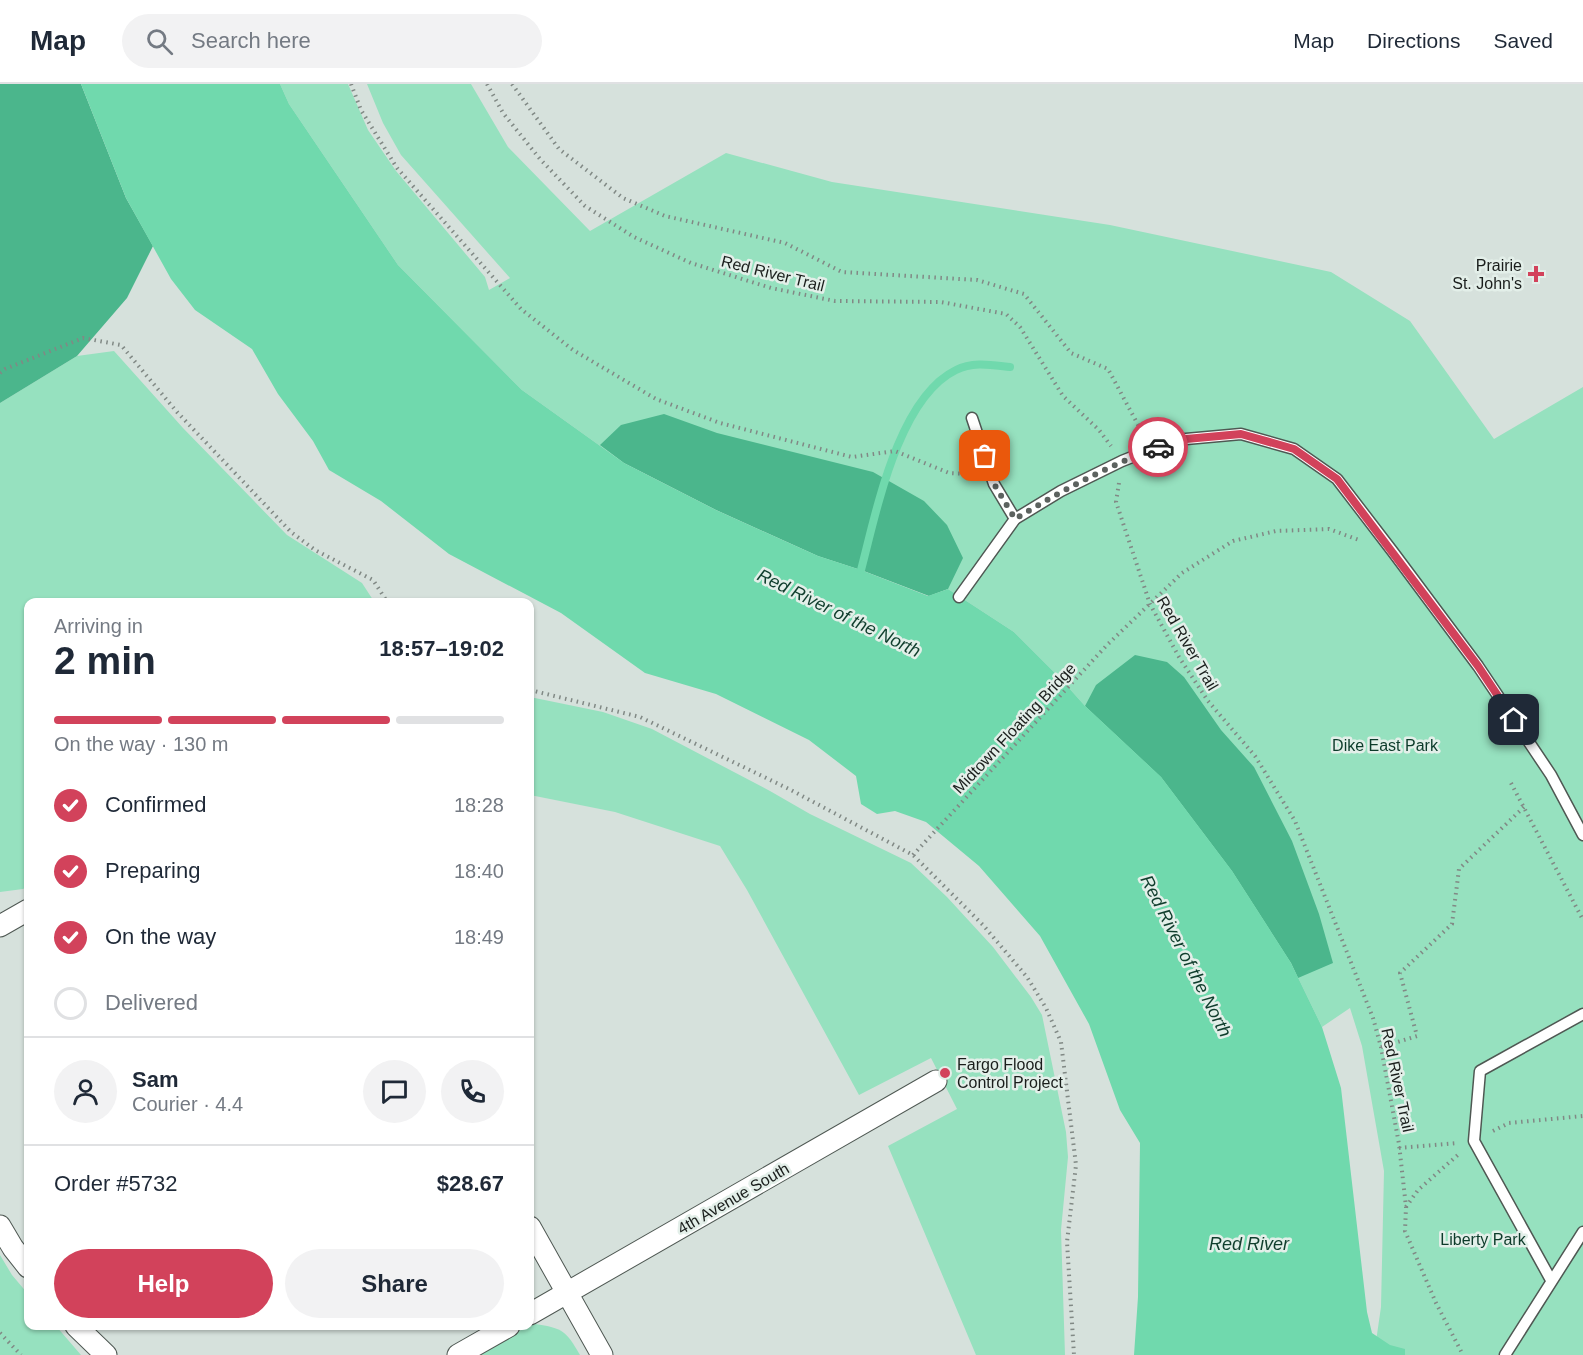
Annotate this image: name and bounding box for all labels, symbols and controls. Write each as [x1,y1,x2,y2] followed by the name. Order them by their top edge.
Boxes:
[122,14,542,68] search box
[30,25,86,56] text: Map
[143,25,176,58] icon: search
[191,28,311,53] text: Search here
[1293,29,1334,52] text: Map
[1367,29,1460,52] text: Directions
[1493,29,1553,52] text: Saved
[719,252,826,295] street label: Red River Trail
[1452,257,1522,292] place label: Prairie St. John's
[1527,265,1545,283] marker: Prairie St. John's
[1128,417,1188,477] courier
[959,430,1010,481] pin
[1142,431,1175,464] icon: car
[968,439,1001,472] icon: bag
[754,565,924,661] water label: Red River of the North
[1154,593,1221,693] street label: Red River Trail
[54,615,143,637] text: Arriving in
[379,636,504,661] text: 18:57–19:02
[54,639,156,682] text: 2 min
[950,660,1079,797] street label: Midtown Floating Bridge
[1488,694,1539,745] pin
[1497,703,1530,736] icon: home
[54,733,229,755] text: On the way · 130 m
[1332,737,1439,754] park label: Dike East Park
[54,789,87,822] icon: check
[105,792,206,817] text: Confirmed
[454,794,504,816] text: 18:28
[54,855,87,888] icon: check
[105,858,200,883] text: Preparing
[454,860,504,882] text: 18:40
[1136,872,1236,1040] water label: Red River of the North
[54,921,87,954] icon: check
[105,924,216,949] text: On the way
[454,926,504,948] text: 18:49
[105,990,198,1015] text: Delivered
[1378,1027,1417,1134] street label: Red River Trail
[957,1056,1063,1091] place label: Fargo Flood Control Project
[54,1060,117,1123] button: person
[363,1060,426,1123] button: chat
[441,1060,504,1123] button: phone
[938,1066,952,1080] marker: Fargo Flood Control Project
[132,1067,178,1092] text: Sam
[132,1093,243,1115] text: Courier · 4.4
[674,1160,792,1237] street label: 4th Avenue South
[54,1171,178,1196] text: Order #5732
[437,1171,504,1196] text: $28.67
[1440,1231,1527,1248] park label: Liberty Park
[1209,1234,1290,1254] water label: Red River
[54,1249,273,1318] button: Help
[285,1249,504,1318] button: Share

